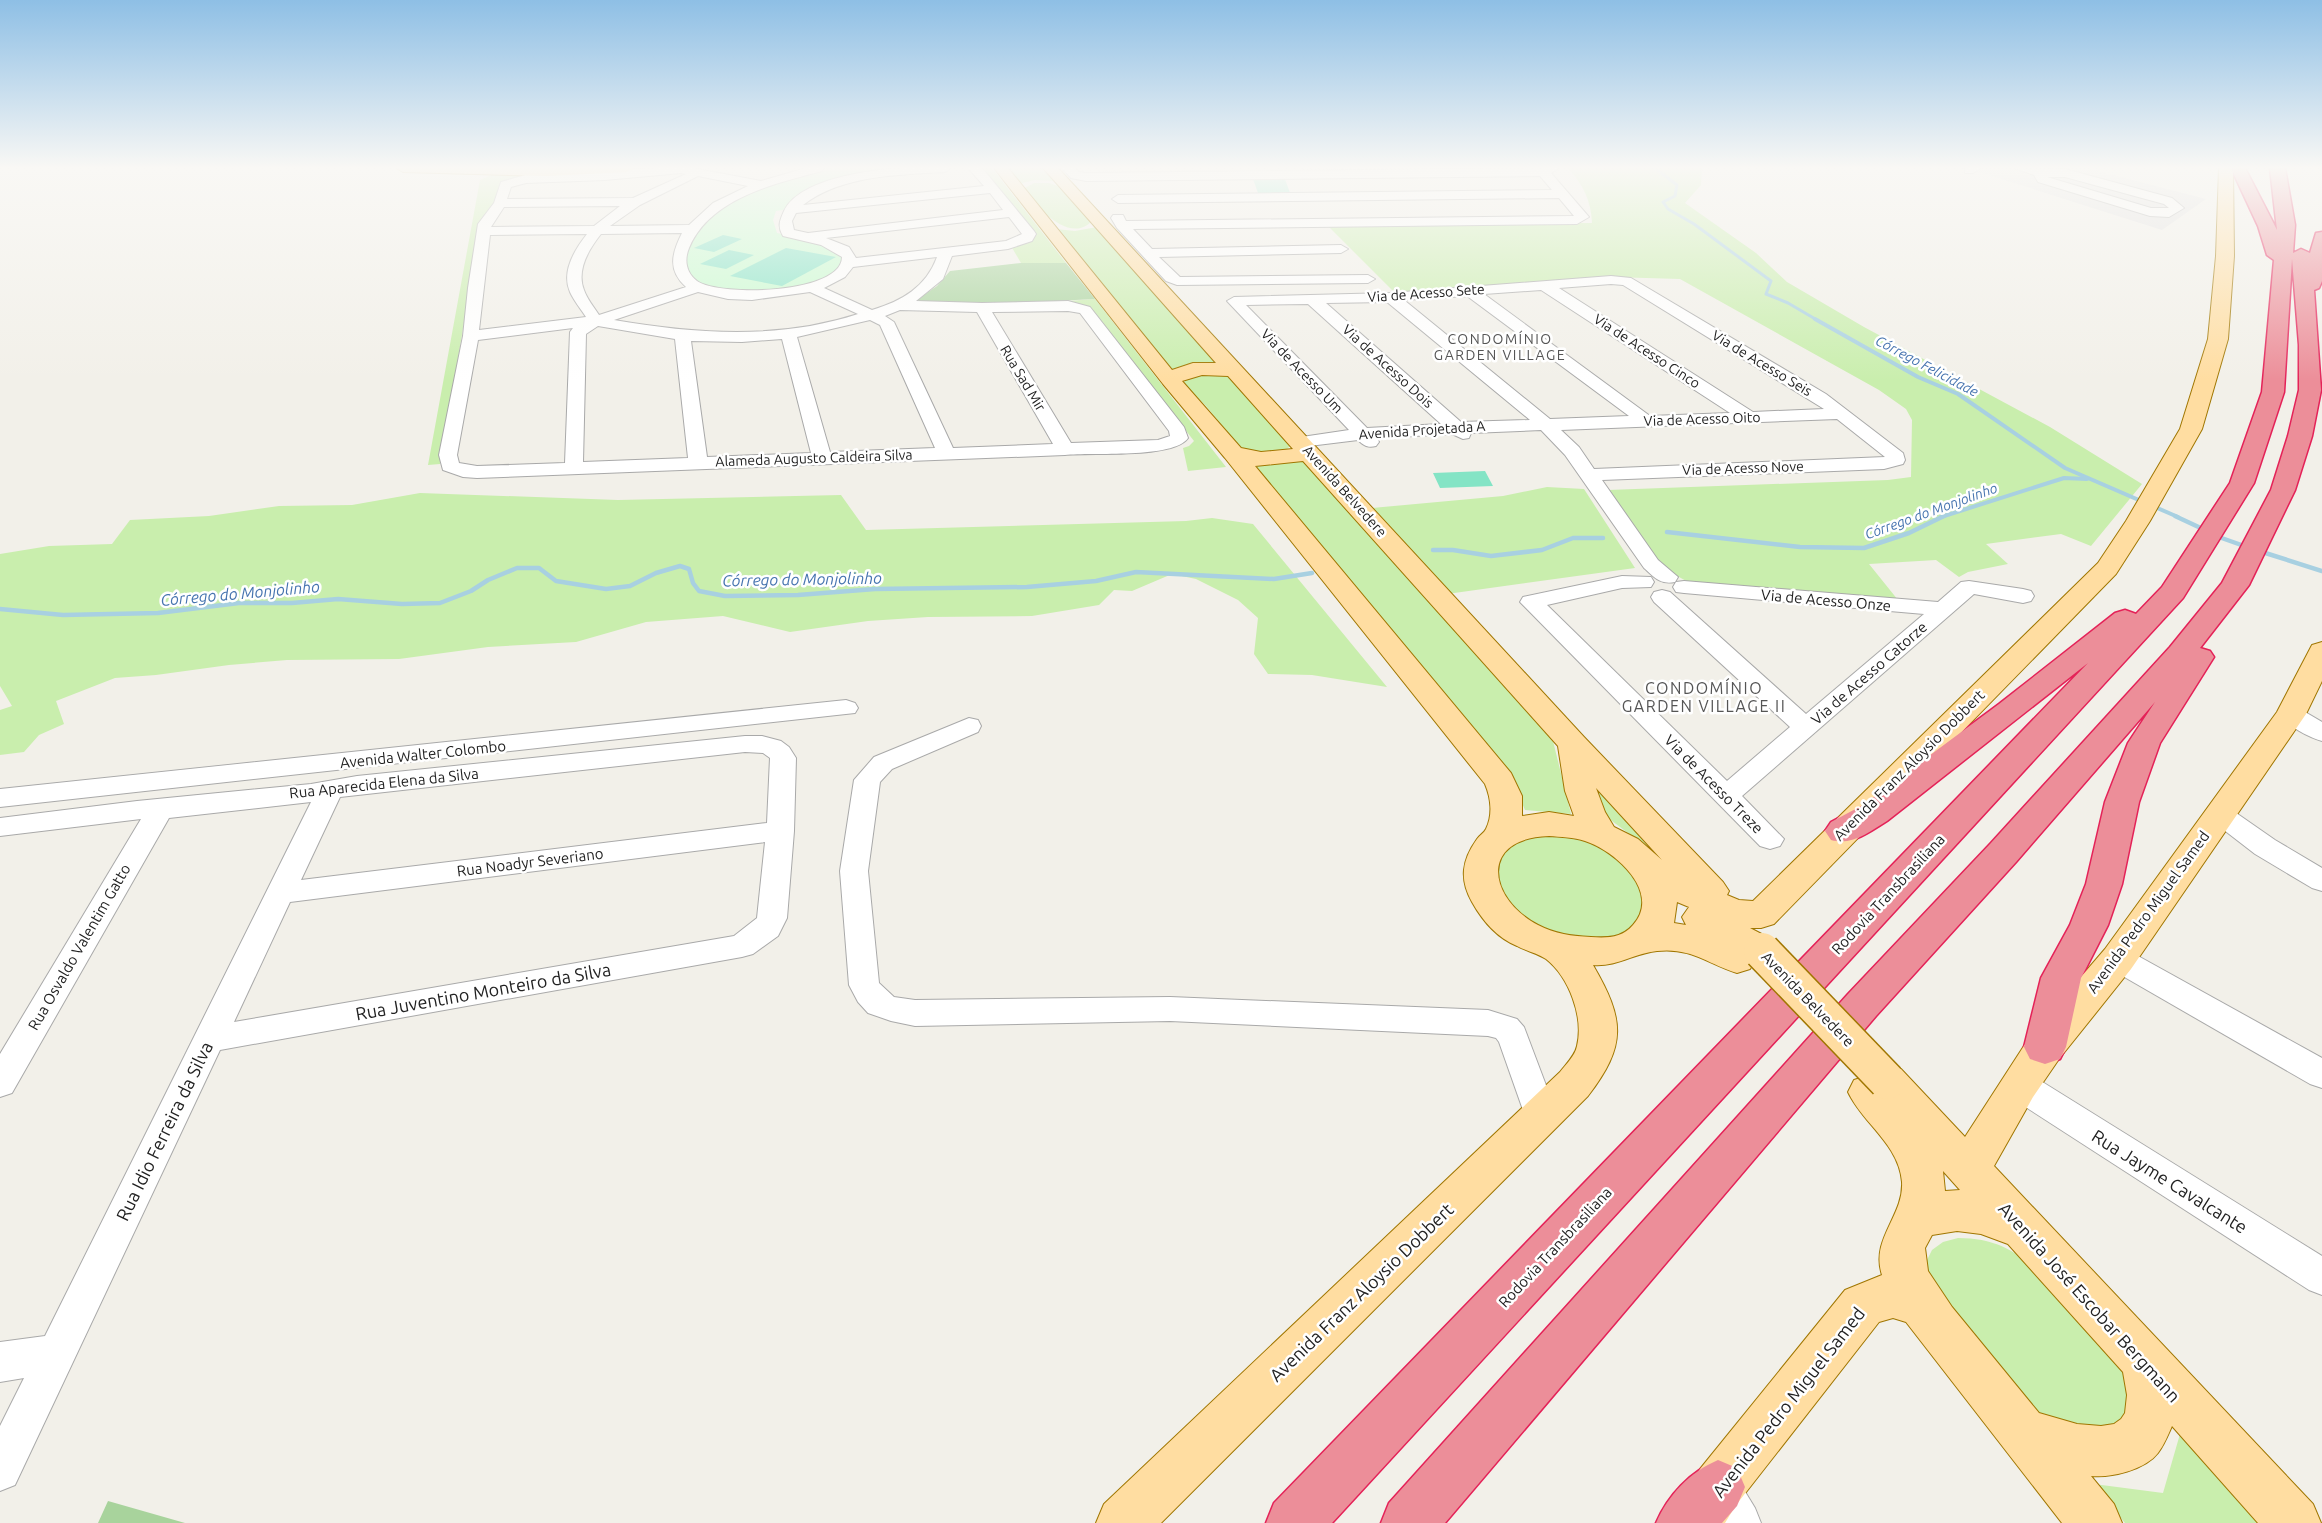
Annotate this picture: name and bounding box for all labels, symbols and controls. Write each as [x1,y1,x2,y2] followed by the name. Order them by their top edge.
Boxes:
[1367,281,1485,305] street label: Via de Acesso Sete
[1591,311,1703,391] street label: Via de Acesso Cinco
[1339,321,1437,411] street label: Via de Acesso Dois
[1258,326,1346,416] street label: Via de Acesso Um
[1709,327,1815,399] street label: Via de Acesso Seis
[1434,330,1566,363] district label: CONDOMÍNIO GARDEN VILLAGE
[1873,332,1981,400] water label: Córrego Felicidade
[997,342,1049,414] street label: Rua Sad Mir
[1643,409,1761,429] street label: Via de Acesso Oito
[1358,418,1486,442] street label: Avenida Projetada A
[1300,442,1390,540] street label: Avenida Belvedere
[715,447,913,469] street label: Alameda Augusto Caldeira Silva
[1682,458,1804,478] street label: Via de Acesso Nove
[1863,479,2000,542] water label: Córrego do Monjolinho
[722,569,882,589] water label: Córrego do Monjolinho
[160,577,321,609] water label: Córrego do Monjolinho
[1760,586,1892,614] street label: Via de Acesso Onze
[1808,618,1930,728] street label: Via de Acesso Catorze
[1622,677,1786,715] district label: CONDOMÍNIO GARDEN VILLAGE II
[1830,686,1988,844] street label: Avenida Franz Aloysio Dobbert
[1661,731,1767,837] street label: Via de Acesso Treze
[339,737,507,771] street label: Avenida Walter Colombo
[288,765,480,801] street label: Rua Aparecida Elena da Silva
[2084,828,2212,996] street label: Avenida Pedro Miguel Samed
[1828,830,1948,958] street label: Rodovia Transbrasiliana
[456,845,604,879] street label: Rua Noadyr Severiano
[24,861,134,1033] street label: Rua Osvaldo Valentim Gatto
[1758,948,1858,1050] street label: Avenida Belvedere
[354,959,612,1023] street label: Rua Juventino Monteiro da Silva
[112,1038,216,1224] street label: Rua Idio Ferreira da Silva
[2089,1125,2251,1237] street label: Rua Jayme Cavalcante
[1495,1183,1615,1311] street label: Rodovia Transbrasiliana
[1995,1198,2185,1406] street label: Avenida José Escobar Bergmann
[1265,1199,1457,1385] street label: Avenida Franz Aloysio Dobbert
[1708,1303,1868,1501] street label: Avenida Pedro Miguel Samed

